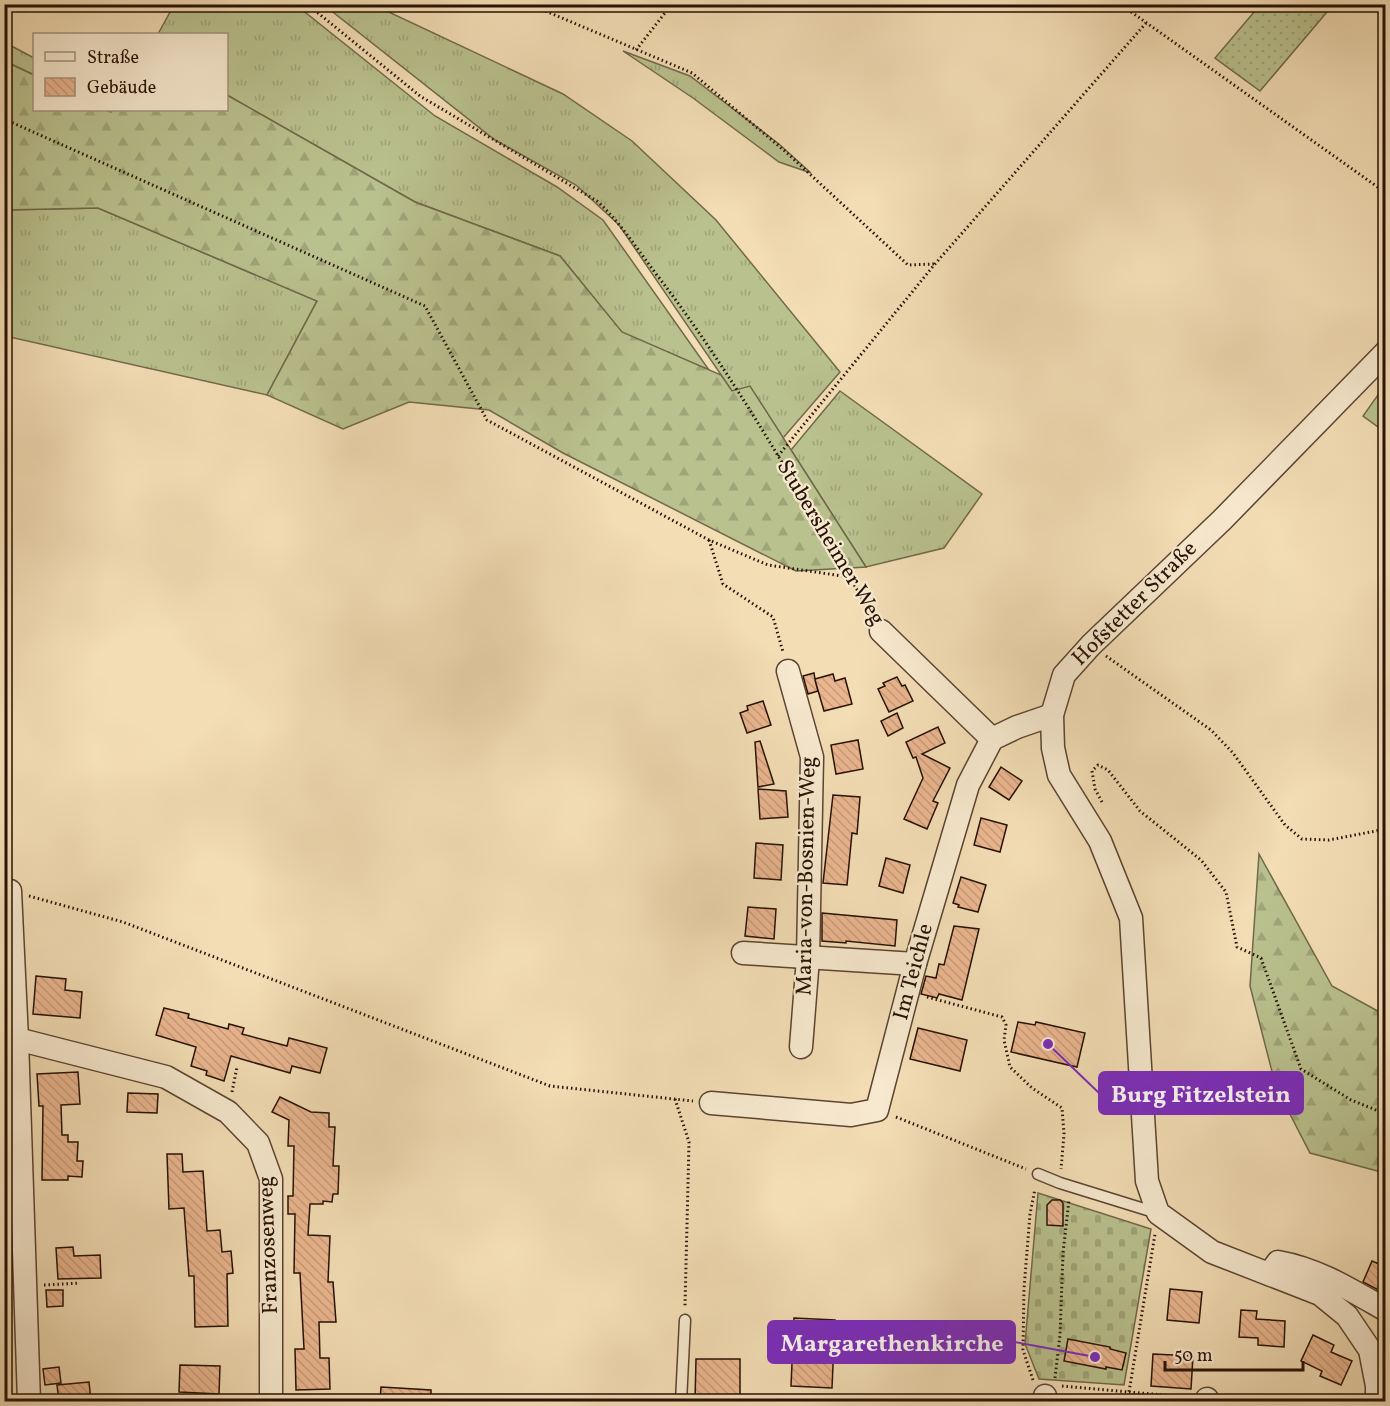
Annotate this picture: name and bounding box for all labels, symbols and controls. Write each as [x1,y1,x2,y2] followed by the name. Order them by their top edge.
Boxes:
[33,33,228,111] legend
[87,46,139,71] text: Straße
[87,76,156,101] text: Gebäude
[768,454,892,632] street label: Stubersheimer Weg
[1065,534,1205,674] street label: Hofstetter Straße
[789,756,825,996] street label: Maria-von-Bosnien-Weg
[886,920,942,1024] street label: Im Teichle
[1099,1072,1303,1114] callout: Burg Fitzelstein
[1111,1079,1291,1113] text: Burg Fitzelstein
[251,1175,287,1315] street label: Franzosenweg
[768,1321,1015,1363] callout: Margarethenkirche
[781,1328,1003,1362] text: Margarethenkirche
[1165,1334,1303,1372] scale bar
[1174,1344,1213,1369] text: 50 m

